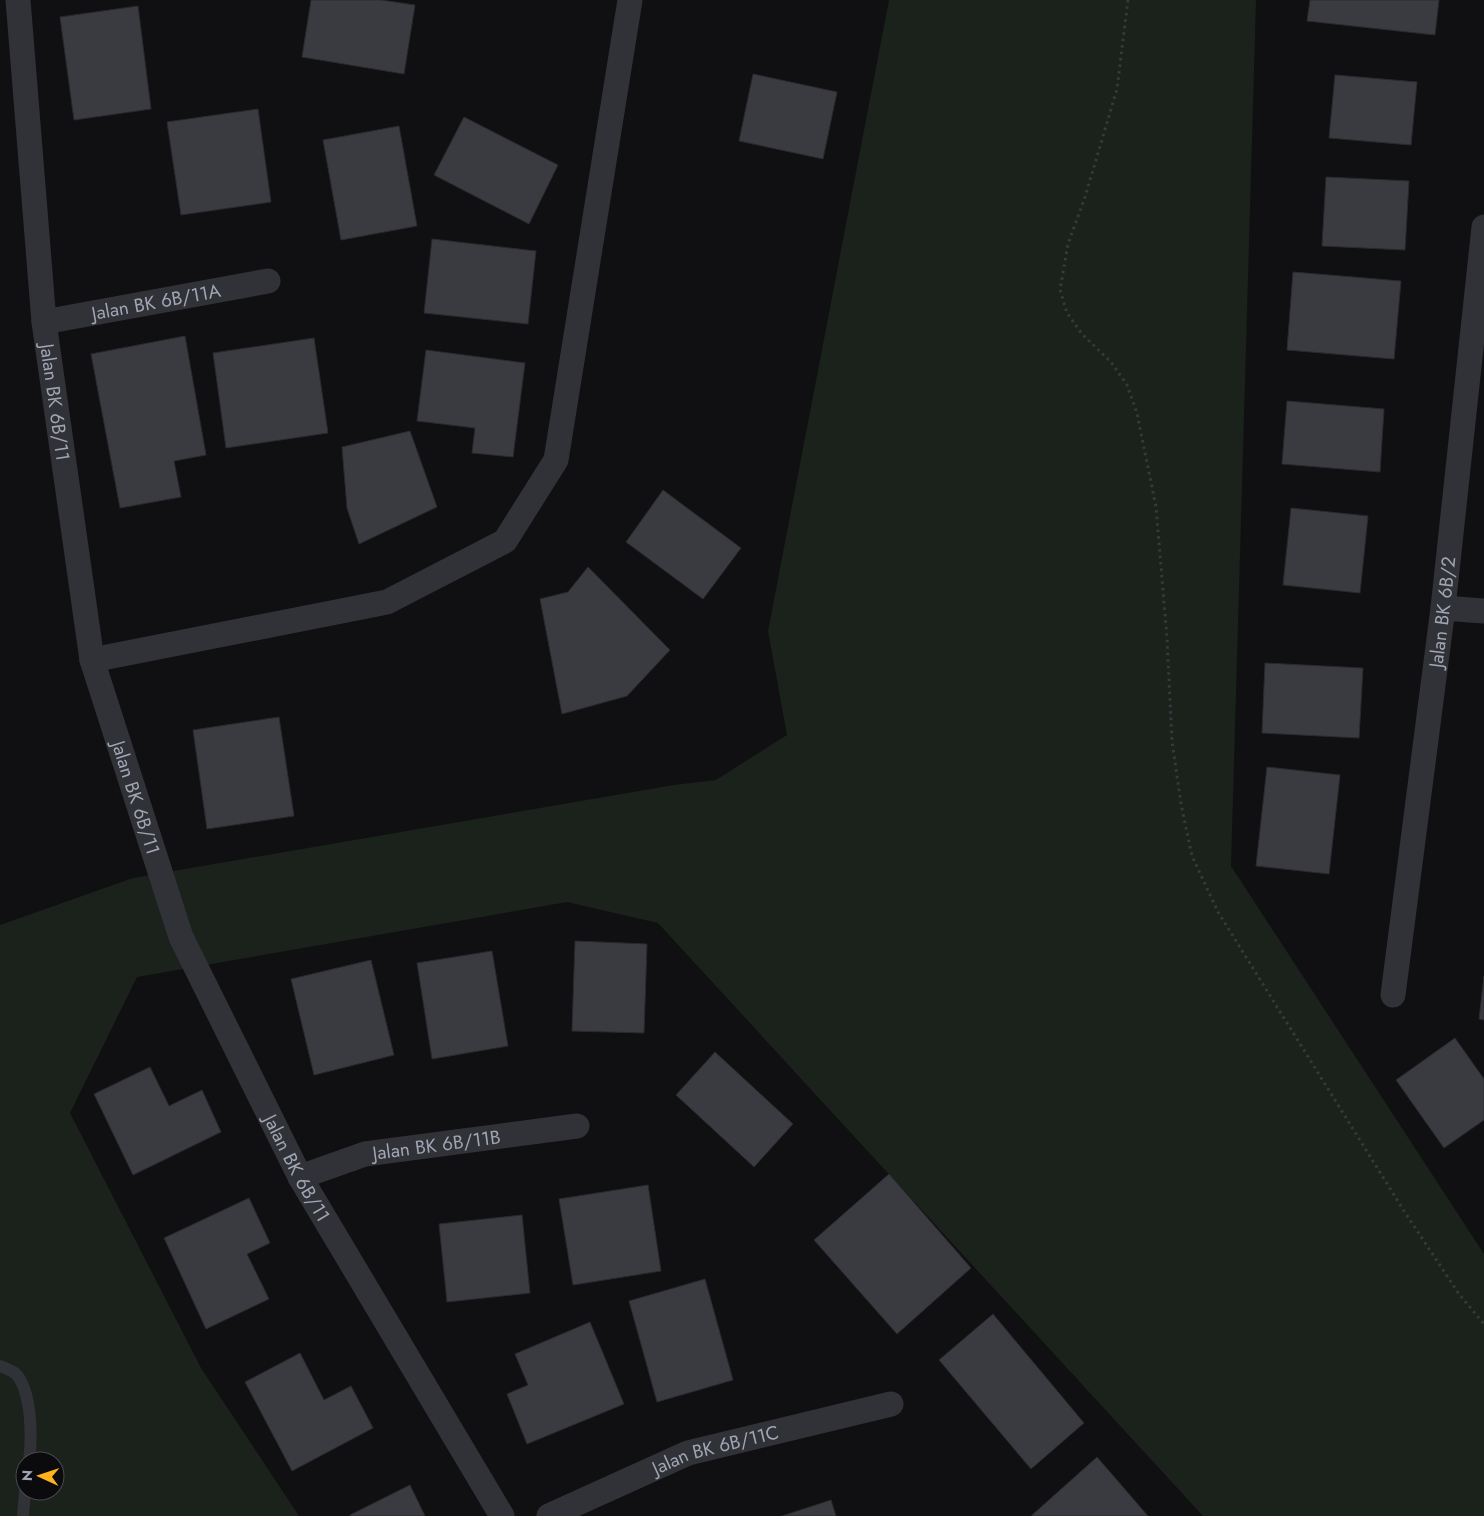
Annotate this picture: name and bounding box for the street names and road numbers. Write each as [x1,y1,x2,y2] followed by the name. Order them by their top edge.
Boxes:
[87,277,223,328] street label: Jalan BK 6B/11A
[33,339,77,463] street label: Jalan BK 6B/11
[1422,555,1462,672] street label: Jalan BK 6B/2
[104,735,167,858] street label: Jalan BK 6B/11
[256,1107,337,1227] street label: Jalan BK 6B/11
[368,1123,502,1167] street label: Jalan BK 6B/11B
[645,1419,782,1483] street label: Jalan BK 6B/11C

